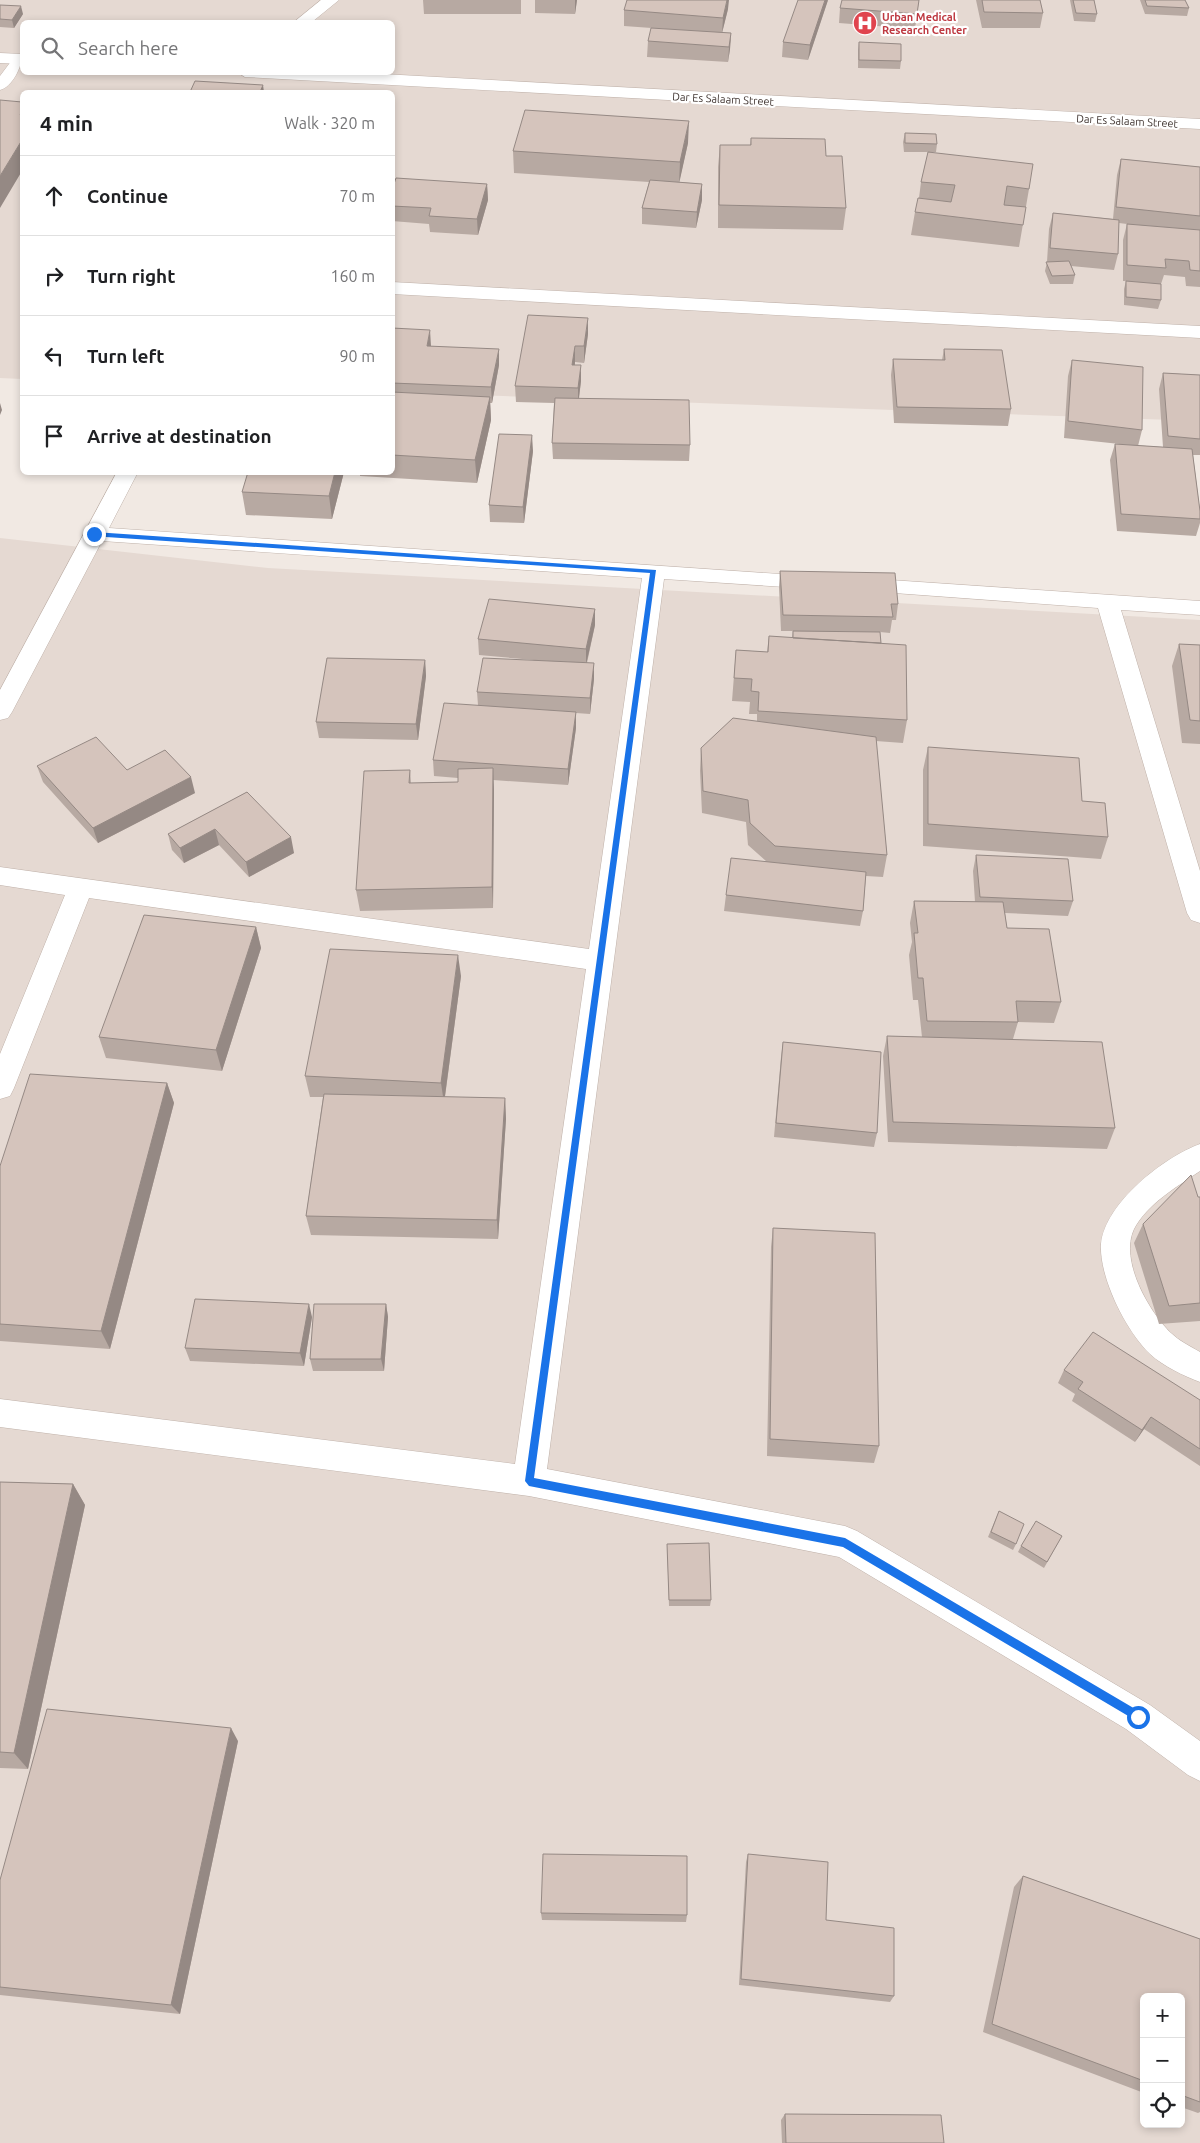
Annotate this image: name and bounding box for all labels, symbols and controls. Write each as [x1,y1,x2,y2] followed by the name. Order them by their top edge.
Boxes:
[852,10,878,36] hospital icon: Urban Medical Research Center
[882,11,967,36] place label: Urban Medical Research Center
[20,20,395,75] search box
[38,34,66,62] icon: search
[78,37,178,59] text: Search here
[672,90,775,108] street label: Dar Es Salaam Street
[40,111,93,135] text: 4 min
[1076,112,1179,130] street label: Dar Es Salaam Street
[284,114,375,132] text: Walk · 320 m
[40,182,68,210] icon: ahead
[87,185,168,207] text: Continue
[339,187,375,205] text: 70 m
[40,262,68,290] icon: right
[87,265,175,287] text: Turn right
[330,267,375,285] text: 160 m
[40,342,68,370] icon: left
[87,345,165,367] text: Turn left
[339,347,375,365] text: 90 m
[40,422,68,450] icon: arrive
[87,425,272,447] text: Arrive at destination
[83,523,106,546] route end
[1127,1706,1150,1729] route start
[1140,1993,1185,2128] map controls
[1140,1993,1185,2038] button: +
[1140,2038,1185,2083] button: −
[1140,2083,1185,2128] button: locate

